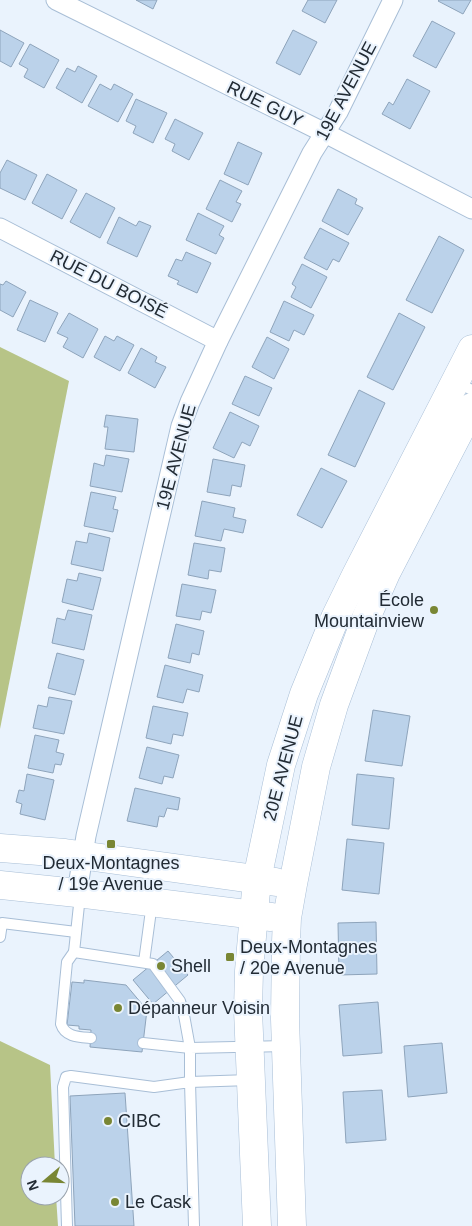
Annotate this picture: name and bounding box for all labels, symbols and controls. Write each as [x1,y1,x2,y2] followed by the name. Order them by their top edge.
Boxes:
[312,38,380,144] street label: 19E AVENUE
[224,77,306,131] street label: RUE GUY
[47,246,171,322] street label: RUE DU BOISÉ
[152,402,200,512] street label: 19E AVENUE
[314,590,425,631] place label: École Mountainview
[428,604,440,616] marker: École Mountainview
[259,713,307,823] street label: 20E AVENUE
[105,838,117,850] marker: Deux-Montagnes / 19e Avenue
[42,853,180,894] place label: Deux-Montagnes / 19e Avenue
[240,937,377,978] place label: Deux-Montagnes / 20e Avenue
[224,951,236,963] marker: Deux-Montagnes / 20e Avenue
[171,956,211,976] place label: Shell
[155,960,167,972] marker: Shell
[128,998,270,1018] place label: Dépanneur Voisin
[112,1002,124,1014] marker: Dépanneur Voisin
[118,1111,161,1131] place label: CIBC
[102,1115,114,1127] marker: CIBC
[20,1156,70,1206] north arrow
[23,1178,42,1193] text: N
[125,1192,192,1212] place label: Le Cask
[109,1196,121,1208] marker: Le Cask

